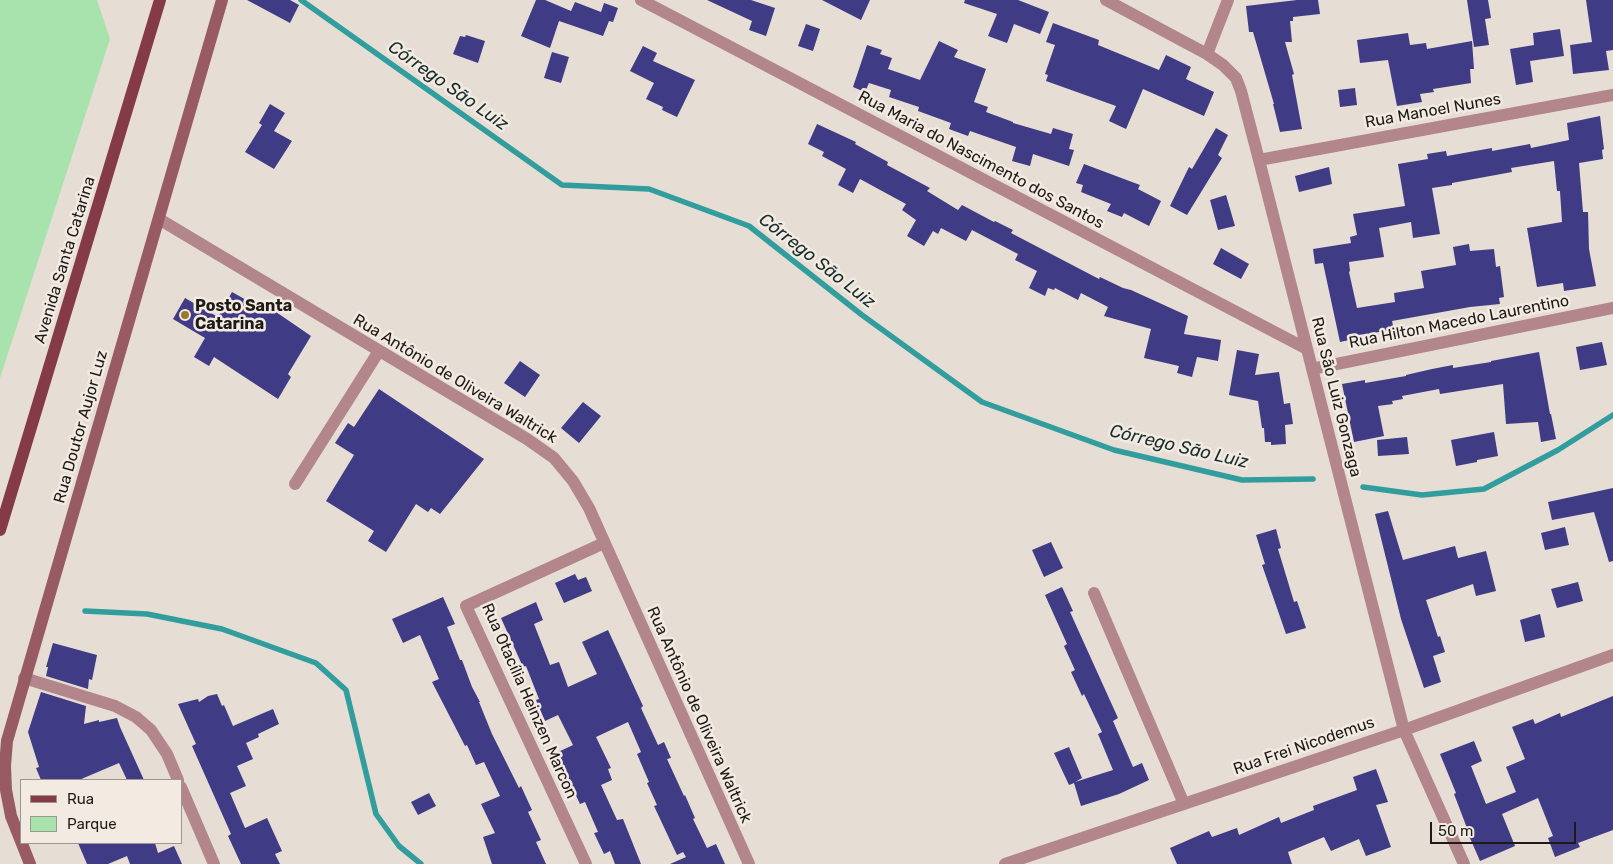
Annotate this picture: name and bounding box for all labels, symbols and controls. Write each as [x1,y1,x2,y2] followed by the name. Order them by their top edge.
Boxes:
[384,36,512,136] water label: Córrego São Luiz
[855,87,1107,233] street label: Rua Maria do Nascimento dos Santos
[1364,90,1502,132] street label: Rua Manoel Nunes
[30,174,100,346] street label: Avenida Santa Catarina
[754,209,880,313] water label: Córrego São Luiz
[1347,291,1571,353] street label: Rua Hilton Macedo Laurentino
[195,296,292,334] place label: Posto Santa Catarina
[179,309,191,321] marker: Posto Santa Catarina
[349,310,561,448] street label: Rua Antônio de Oliveira Waltrick
[1307,315,1365,479] street label: Rua São Luiz Gonzaga
[50,348,112,506] street label: Rua Doutor Aujor Luz
[1107,421,1251,473] water label: Córrego São Luiz
[477,600,581,802] street label: Rua Otacília Heinzen Marcon
[642,604,756,826] street label: Rua Antônio de Oliveira Waltrick
[1231,713,1377,779] street label: Rua Frei Nicodemus
[20,779,182,844] legend
[67,790,94,808] text: Rua
[1433,812,1579,844] scale bar
[67,815,117,833] text: Parque
[1438,822,1473,840] text: 50 m

